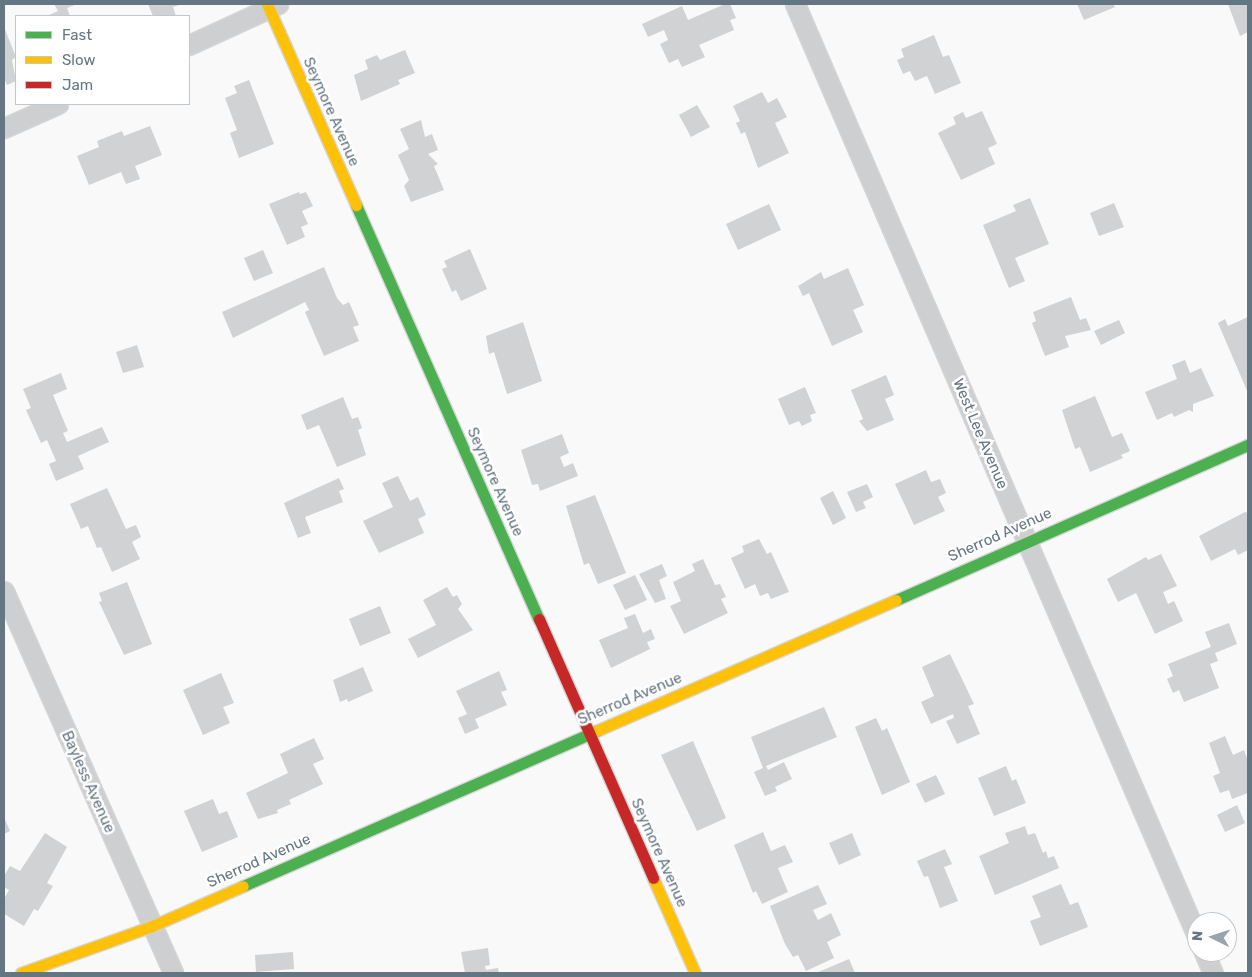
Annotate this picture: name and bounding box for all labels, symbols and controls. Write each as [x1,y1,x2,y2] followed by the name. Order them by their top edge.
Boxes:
[15,15,190,105] legend
[62,26,92,44] text: Fast
[62,51,95,69] text: Slow
[299,55,363,169] street label: Seymore Avenue
[62,76,93,94] text: Jam
[949,376,1011,492] street label: West Lee Avenue
[463,425,527,539] street label: Seymore Avenue
[945,504,1055,566] street label: Sherrod Avenue
[575,669,685,729] street label: Sherrod Avenue
[57,728,119,836] street label: Bayless Avenue
[627,796,691,910] street label: Seymore Avenue
[204,830,314,892] street label: Sherrod Avenue
[1187,912,1237,962] north arrow
[1189,930,1206,942] text: N

